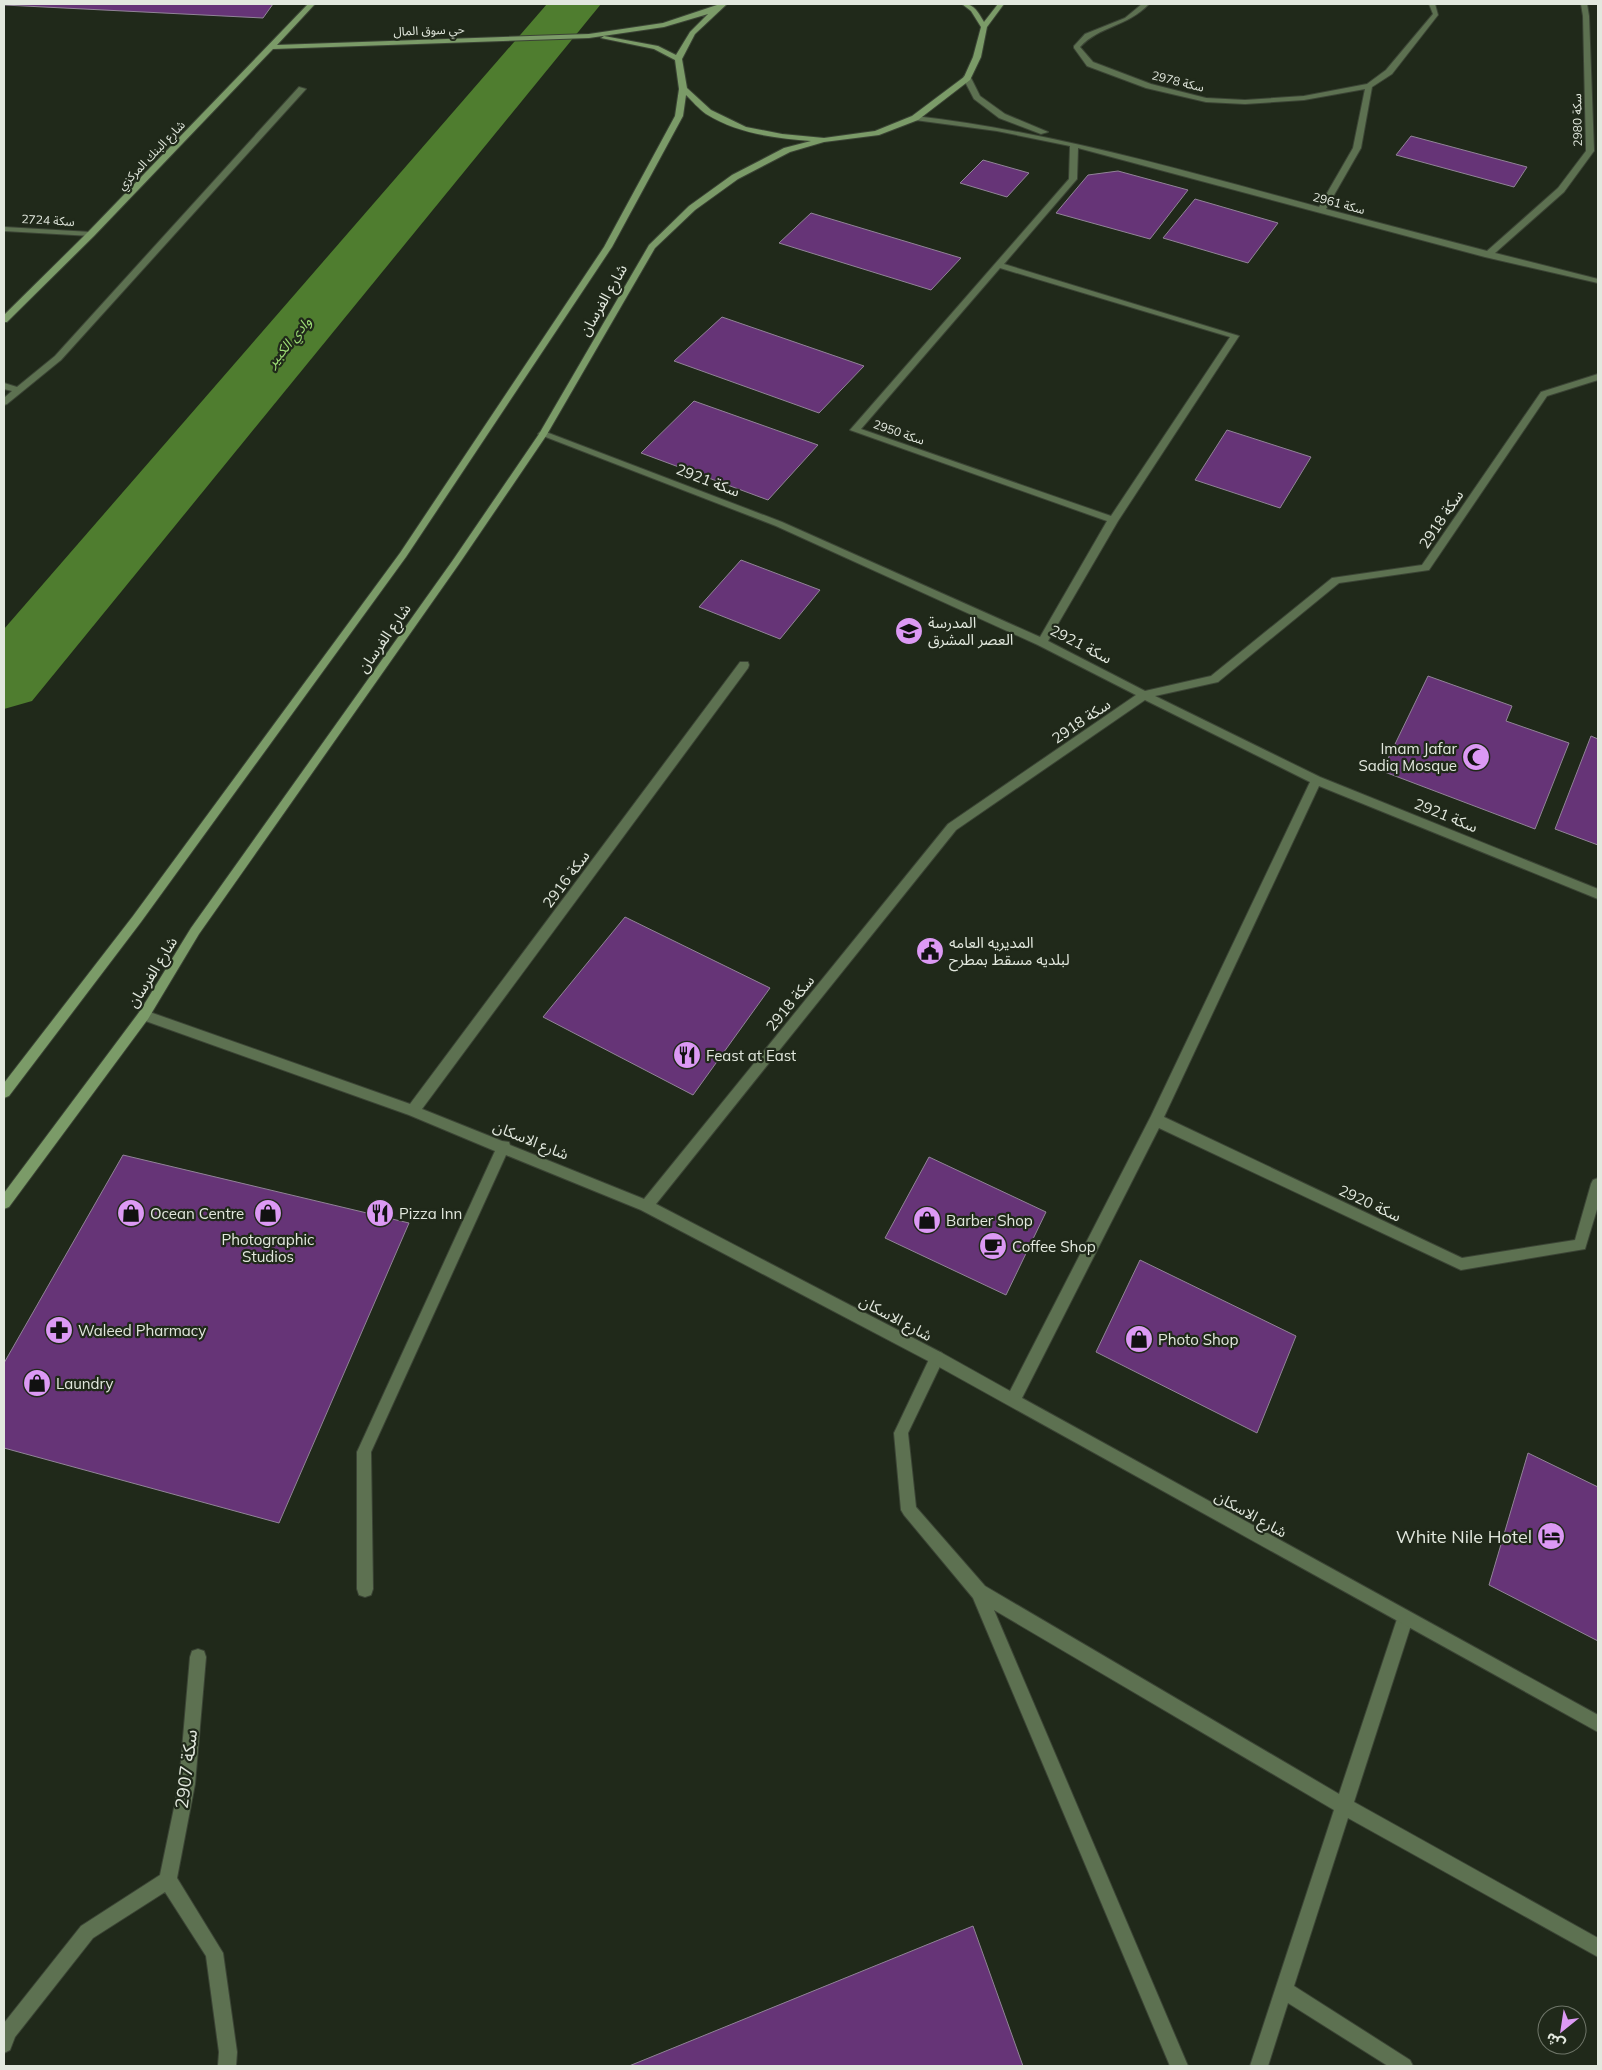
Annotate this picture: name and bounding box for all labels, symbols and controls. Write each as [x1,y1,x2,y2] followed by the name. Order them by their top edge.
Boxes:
[393,21,465,42] street label: حي سوق المال
[1150,67,1206,95] street label: سكة 2978
[1569,93,1585,147] street label: سكة 2980
[114,117,190,195] street label: شارع البنك المركزي
[1311,189,1367,217] street label: سكة 2961
[21,211,75,229] street label: سكة 2724
[575,260,634,341] street label: شارع الفرسان
[262,313,317,373] water label: وادي الكبير
[871,416,927,448] street label: سكة 2950
[674,459,743,501] street label: سكة 2921
[1415,486,1468,552] street label: سكة 2918
[353,600,417,678] street label: شارع الفرسان
[928,613,1013,649] place label: المدرسة العصر المشرق
[894,616,924,646] school or university icon: المدرسة العصر المشرق
[1047,620,1115,668] street label: سكة 2921
[1048,694,1114,747] street label: سكة 2918
[1358,739,1458,775] place label: Imam Jafar Sadiq Mosque
[1461,742,1491,772] mosque icon: Imam Jafar Sadiq Mosque
[1412,794,1481,836] street label: سكة 2921
[538,846,594,911] street label: سكة 2916
[123,933,184,1013] street label: شارع الفرسان
[949,933,1070,972] place label: المديريه العامه لبلديه مسقط بمطرح
[915,936,945,966] public building icon: المديريه العامه لبلديه مسقط بمطرح
[762,971,818,1035] street label: سكة 2918
[672,1040,702,1070] restaurant icon: Feast at East
[706,1046,796,1065] place label: Feast at East
[489,1116,572,1167] street label: شارع الاسكان
[1336,1180,1404,1226] street label: سكة 2920
[116,1198,146,1228] shop icon: Ocean Centre
[253,1198,283,1228] shop icon: Photographic Studios
[365,1198,395,1228] restaurant icon: Pizza Inn
[150,1204,244,1223] place label: Ocean Centre
[399,1204,462,1223] place label: Pizza Inn
[912,1205,942,1235] shop icon: Barber Shop
[946,1211,1033,1230] place label: Barber Shop
[222,1230,315,1266] place label: Photographic Studios
[978,1231,1008,1261] cafe icon: Coffee Shop
[1012,1237,1096,1256] place label: Coffee Shop
[855,1291,936,1348] street label: شارع الاسكان
[44,1315,74,1345] pharmacy icon: Waleed Pharmacy
[78,1321,206,1340] place label: Waleed Pharmacy
[1124,1324,1154,1354] shop icon: Photo Shop
[1158,1330,1238,1349] place label: Photo Shop
[22,1368,52,1398] shop icon: Laundry
[56,1374,114,1393] place label: Laundry
[1210,1486,1291,1544] street label: شارع الاسكان
[1536,1521,1566,1551] hotel icon: White Nile Hotel
[1396,1525,1532,1548] place label: White Nile Hotel
[170,1728,202,1810] street label: سكة 2907
[1537,2005,1587,2055] north arrow
[1543,2029,1568,2054] text: ش

